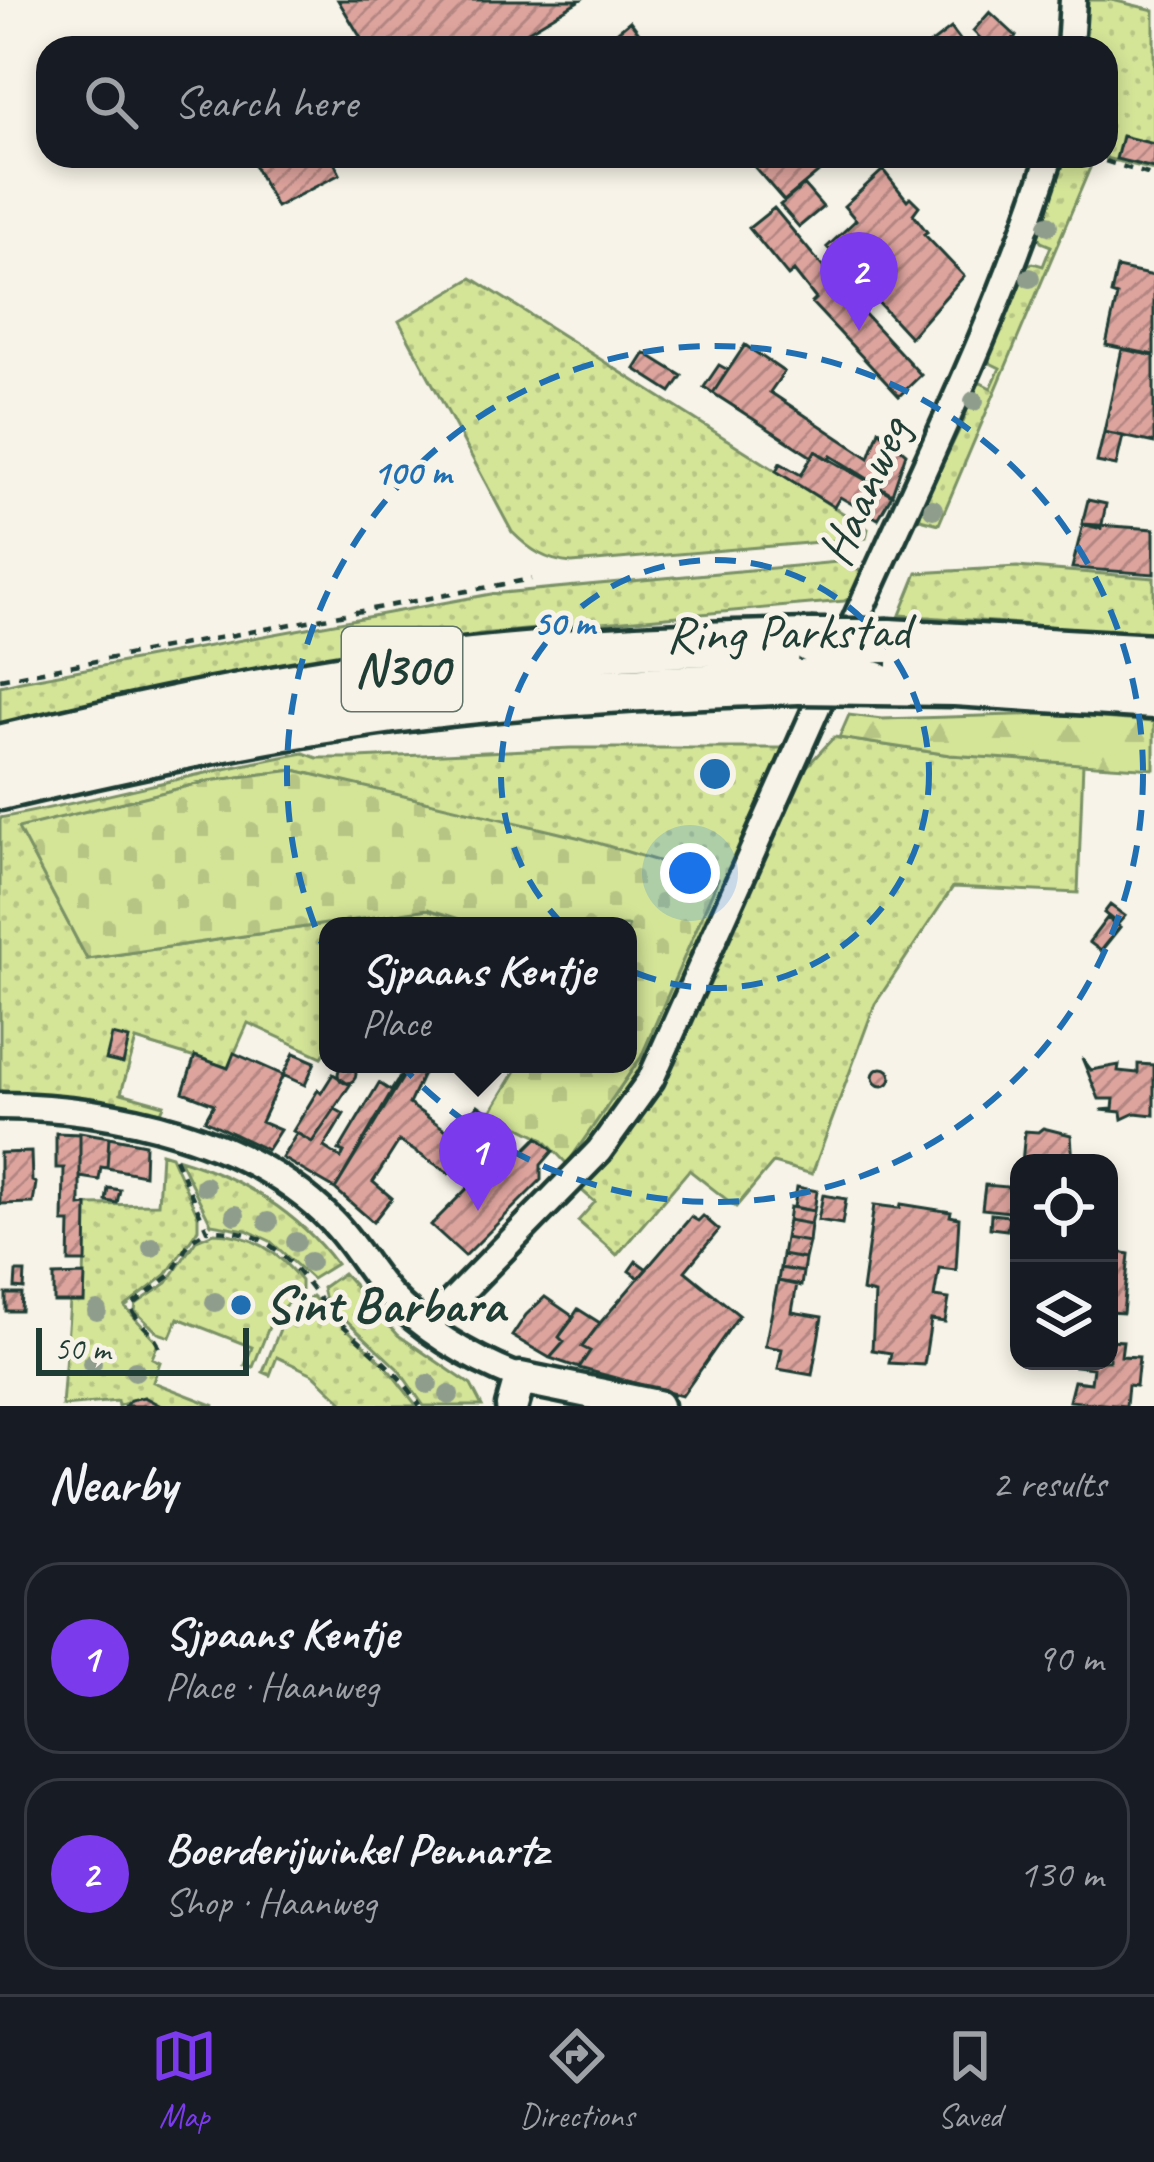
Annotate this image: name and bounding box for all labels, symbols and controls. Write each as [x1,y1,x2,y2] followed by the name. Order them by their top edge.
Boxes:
[36,36,1118,168] search box
[78,69,144,135] icon: search
[174,74,357,131] text: Search here
[820,232,898,331] pin: 2
[802,404,925,575] street label: Haanweg
[373,449,454,495] text: 100 m
[665,598,917,666] street label: Ring Parkstad
[533,600,598,646] text: 50 m
[342,627,462,711] road number: N300
[694,753,736,795] centre of rings
[660,843,720,903] your location
[319,917,637,1073] popup
[361,942,595,999] text: Sjpaans Kentje
[361,999,430,1048] text: Place
[439,1112,517,1211] pin: 1
[1010,1154,1118,1370] map controls
[1010,1154,1118,1262] button: locate
[1010,1262,1118,1370] button: layers
[265,1273,509,1337] place label: Sint Barbara
[228,1292,254,1318] marker: Sint Barbara
[36,1322,249,1375] scale bar
[54,1328,110,1370] text: 50 m
[48,1452,176,1516] text: Nearby
[992,1460,1106,1509] text: 2 results
[165,1605,398,1662] text: Sjpaans Kentje
[81,1634,99,1683] text: 1
[1037,1634,1103,1683] text: 90 m
[165,1662,379,1711] text: Place · Haanweg
[165,1821,548,1878] text: Boerderijwinkel Pennartz
[81,1850,99,1899] text: 2
[1019,1850,1103,1899] text: 130 m
[165,1878,376,1927] text: Shop · Haanweg
[151,2023,217,2137] tab: Map
[520,2023,634,2137] tab: Directions
[937,2023,1003,2137] tab: Saved

